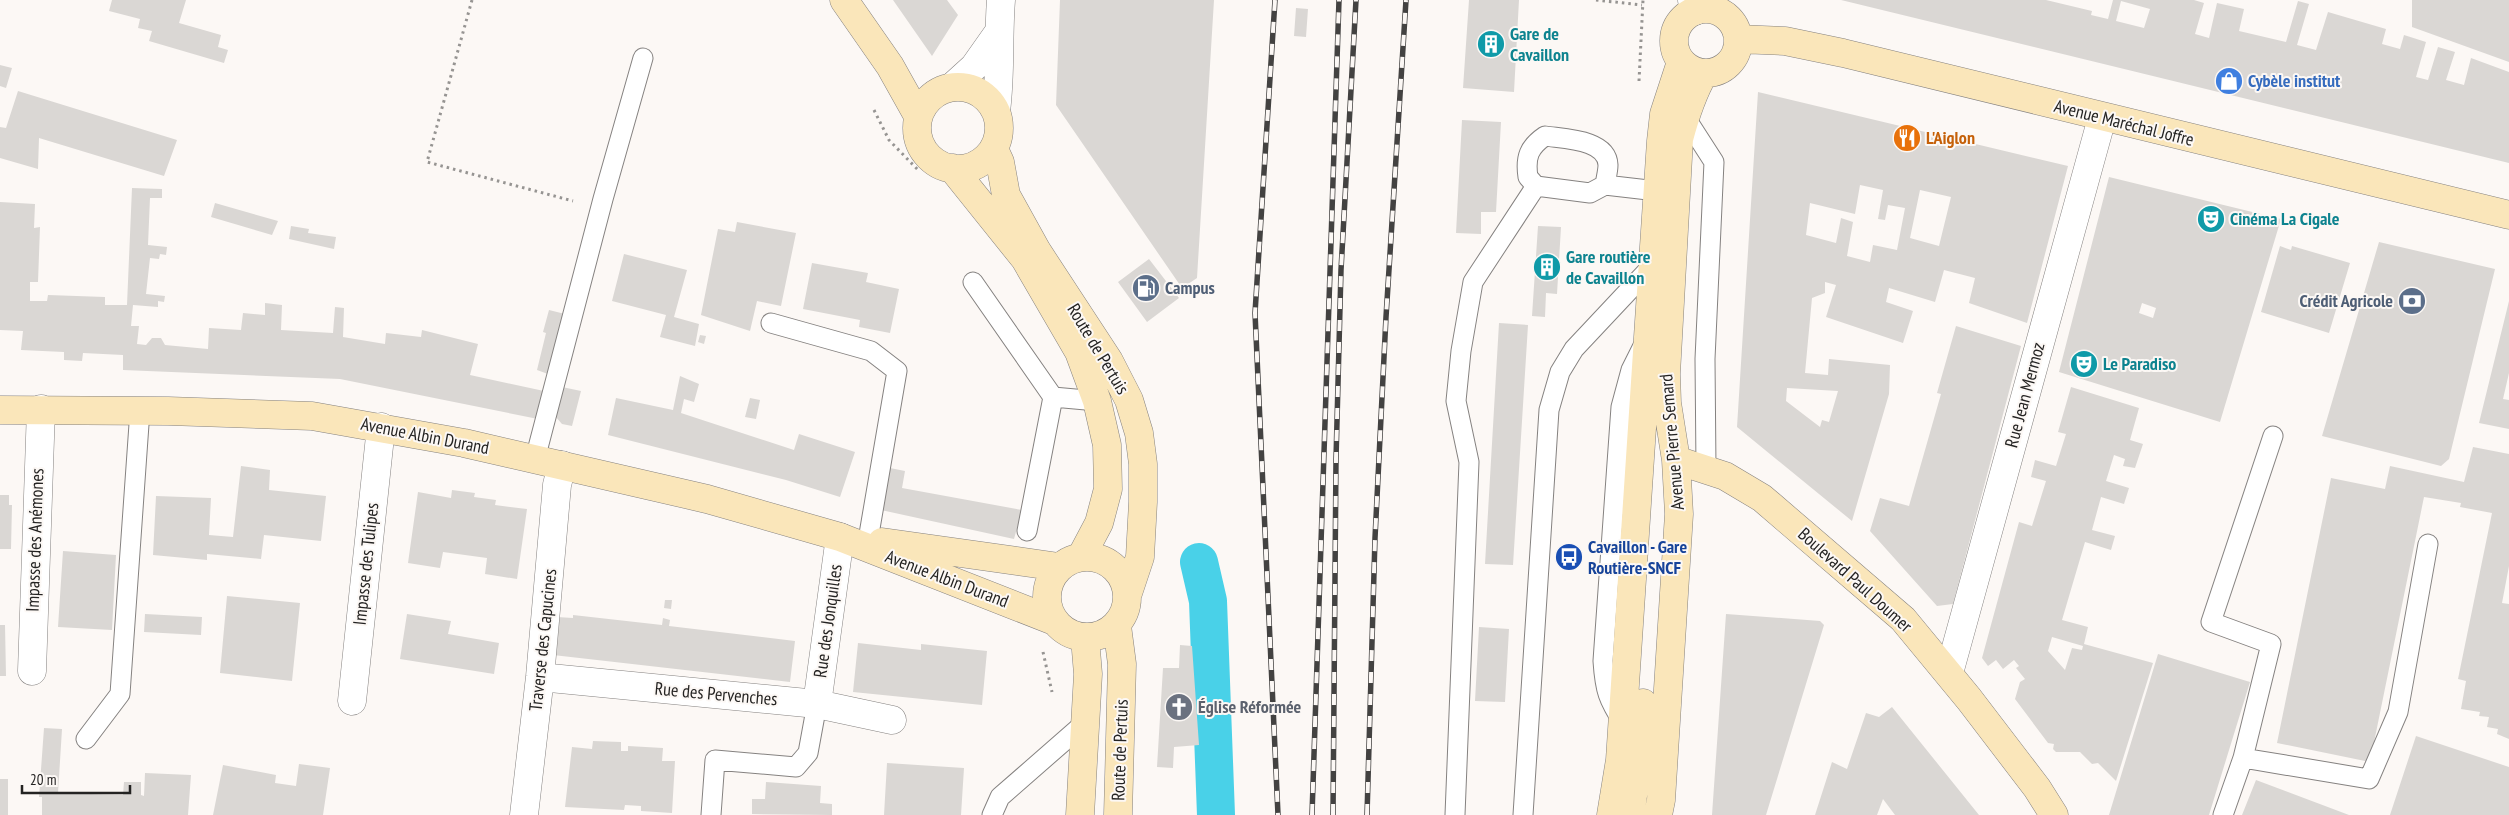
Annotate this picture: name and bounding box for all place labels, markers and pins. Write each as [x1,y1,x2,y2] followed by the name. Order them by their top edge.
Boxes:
[1510,22,1569,66] place label: Gare de Cavaillon
[1476,29,1506,59] building icon: Gare de Cavaillon
[2214,66,2244,96] shop icon: Cybèle institut
[2248,69,2341,92] place label: Cybèle institut
[1892,123,1922,153] restaurant icon: L'Aiglon
[1926,126,1975,149] place label: L'Aiglon
[2196,204,2226,234] theatre icon: Cinéma La Cigale
[2230,207,2340,230] place label: Cinéma La Cigale
[1566,245,1651,289] place label: Gare routière de Cavaillon
[1532,252,1562,282] building icon: Gare routière de Cavaillon
[1131,273,1161,303] fuel station icon: Campus
[1165,276,1215,299] place label: Campus
[2397,286,2427,316] bank icon: Crédit Agricole
[2299,289,2393,312] place label: Crédit Agricole
[2069,349,2099,379] theatre icon: Le Paradiso
[2103,352,2176,375] place label: Le Paradiso
[1588,535,1687,579] place label: Cavaillon - Gare Routière-SNCF
[1554,542,1584,572] bus stop icon: Cavaillon - Gare Routière-SNCF
[1164,692,1194,722] church icon: Église Réformée
[1198,695,1302,718] place label: Église Réformée

